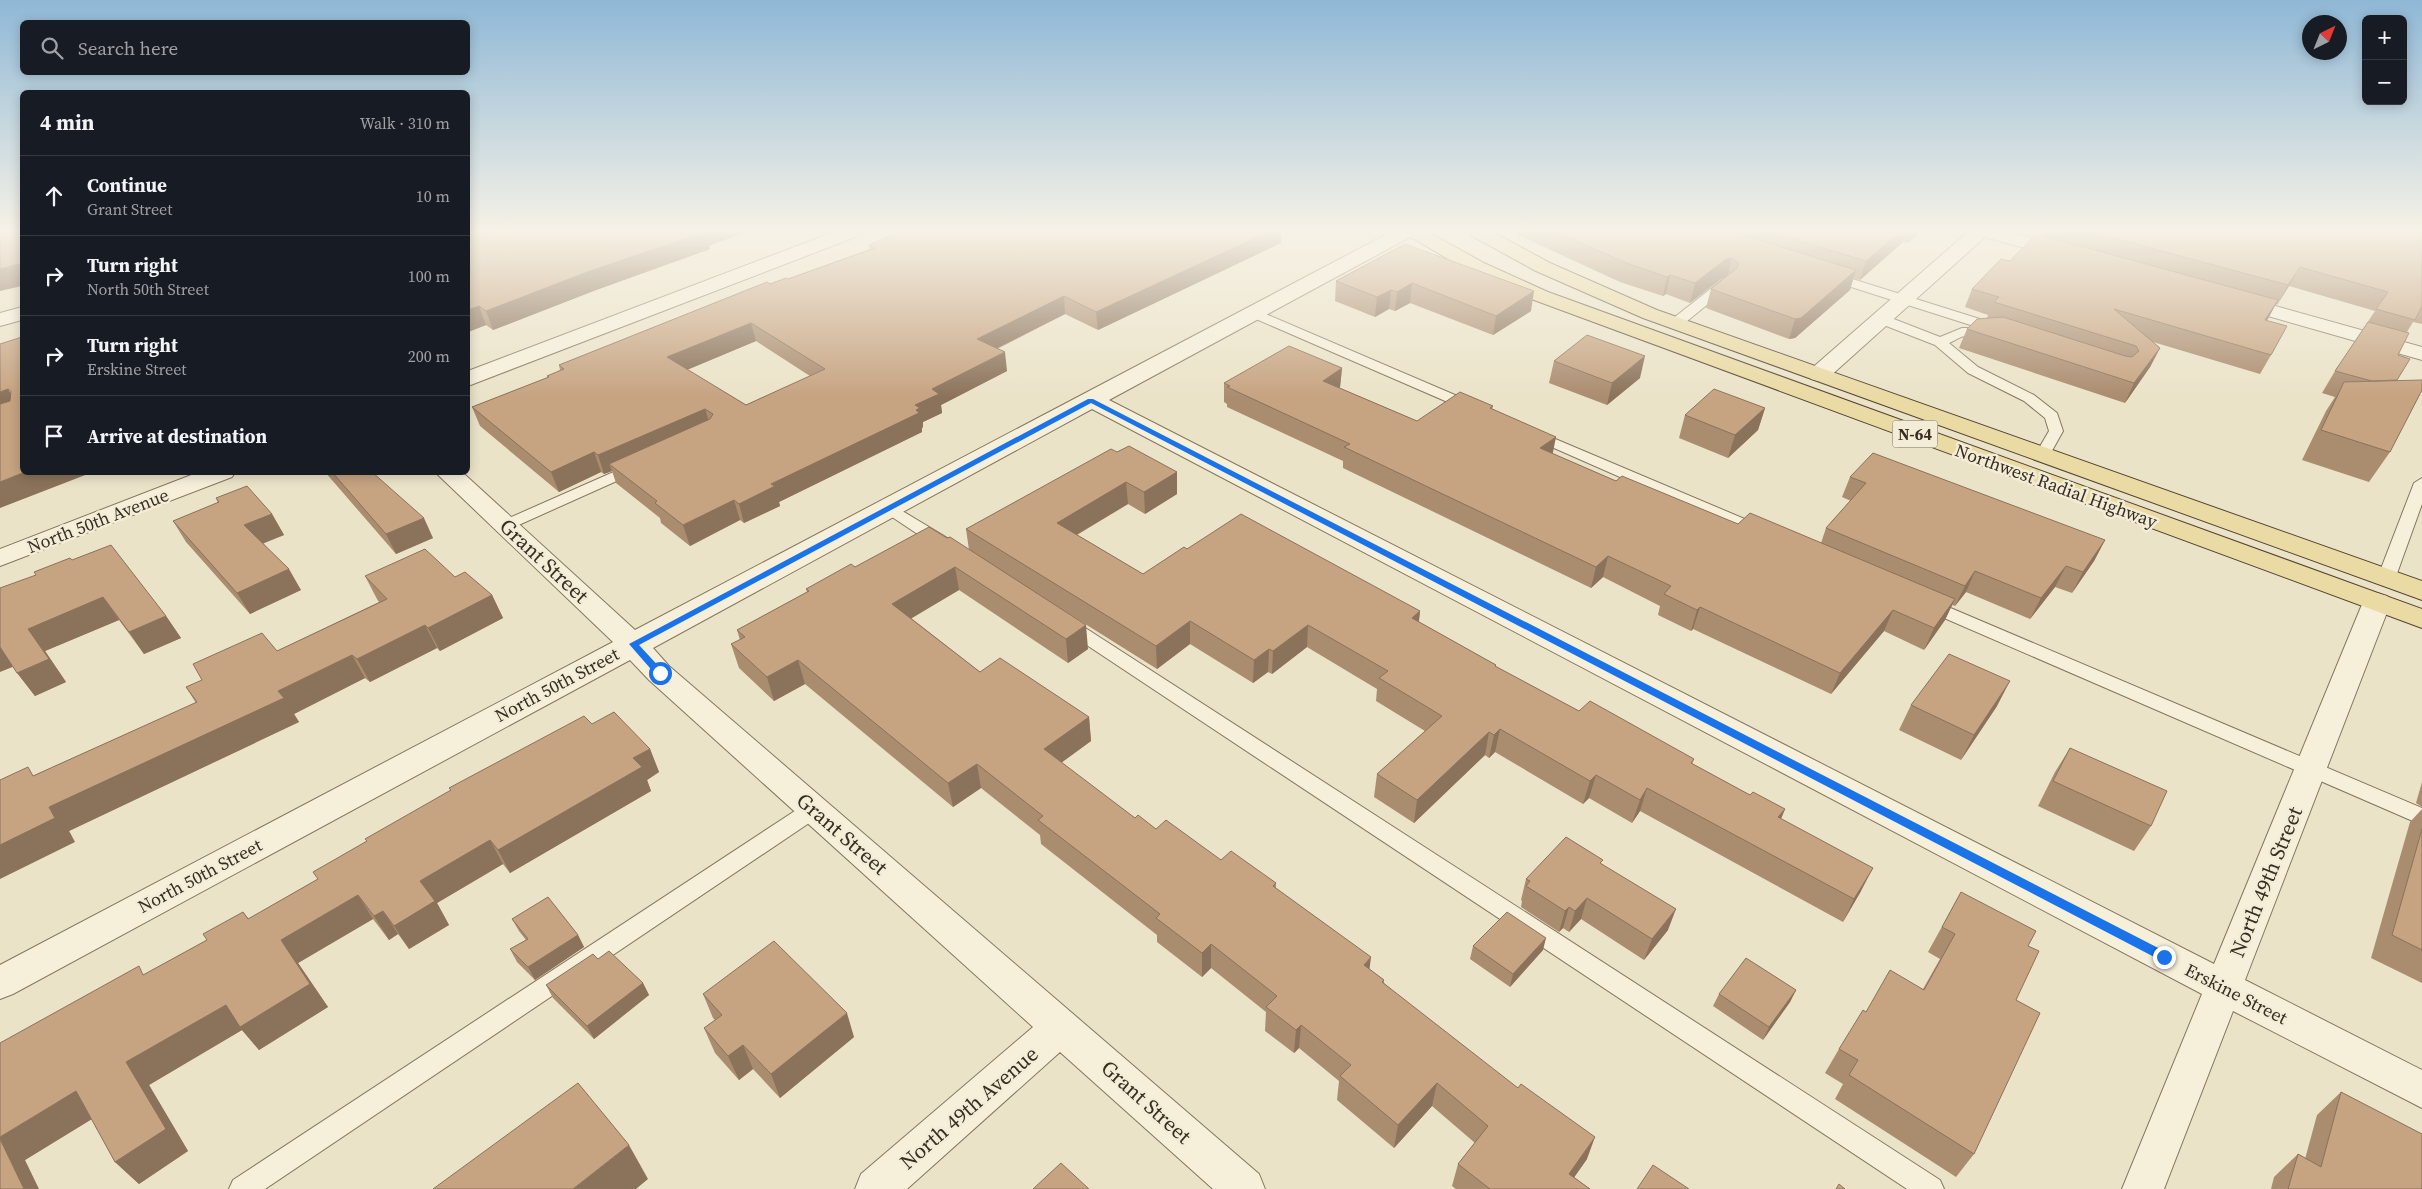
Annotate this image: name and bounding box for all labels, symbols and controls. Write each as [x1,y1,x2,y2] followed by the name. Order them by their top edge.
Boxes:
[2302,15,2347,60] north arrow
[2362,15,2407,105] map controls
[2362,15,2407,60] button: +
[20,20,470,75] search box
[38,34,66,62] icon: search
[78,35,178,61] text: Search here
[2362,60,2407,105] button: −
[40,108,95,137] text: 4 min
[360,112,450,134] text: Walk · 310 m
[87,172,167,198] text: Continue
[40,182,68,210] icon: ahead
[416,185,450,207] text: 10 m
[87,198,172,220] text: Grant Street
[87,252,178,278] text: Turn right
[40,262,68,290] icon: right
[408,265,450,287] text: 100 m
[87,278,209,300] text: North 50th Street
[87,332,178,358] text: Turn right
[40,342,68,370] icon: right
[408,345,450,367] text: 200 m
[87,358,187,380] text: Erskine Street
[1892,420,1938,448] road number: N-64
[40,422,68,450] icon: arrive
[87,423,267,449] text: Arrive at destination
[1952,437,2161,534] street label: Northwest Radial Highway
[23,482,172,559] street label: North 50th Avenue
[493,512,595,610] street label: Grant Street
[490,641,623,728] street label: North 50th Street
[649,662,672,685] route start
[790,786,894,881] street label: Grant Street
[2222,802,2309,961] street label: North 49th Street
[133,832,266,919] street label: North 50th Street
[2153,946,2176,969] route end
[2181,957,2292,1030] street label: Erskine Street
[893,1039,1044,1176] street label: North 49th Avenue
[1095,1053,1198,1150] street label: Grant Street

